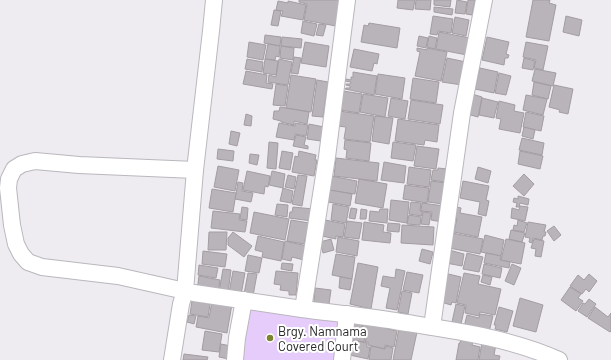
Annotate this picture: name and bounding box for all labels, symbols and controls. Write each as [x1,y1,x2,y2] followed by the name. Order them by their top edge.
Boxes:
[278,323,367,354] place label: Brgy. Namnama Covered Court
[265,333,275,343] marker: Brgy. Namnama Covered Court

